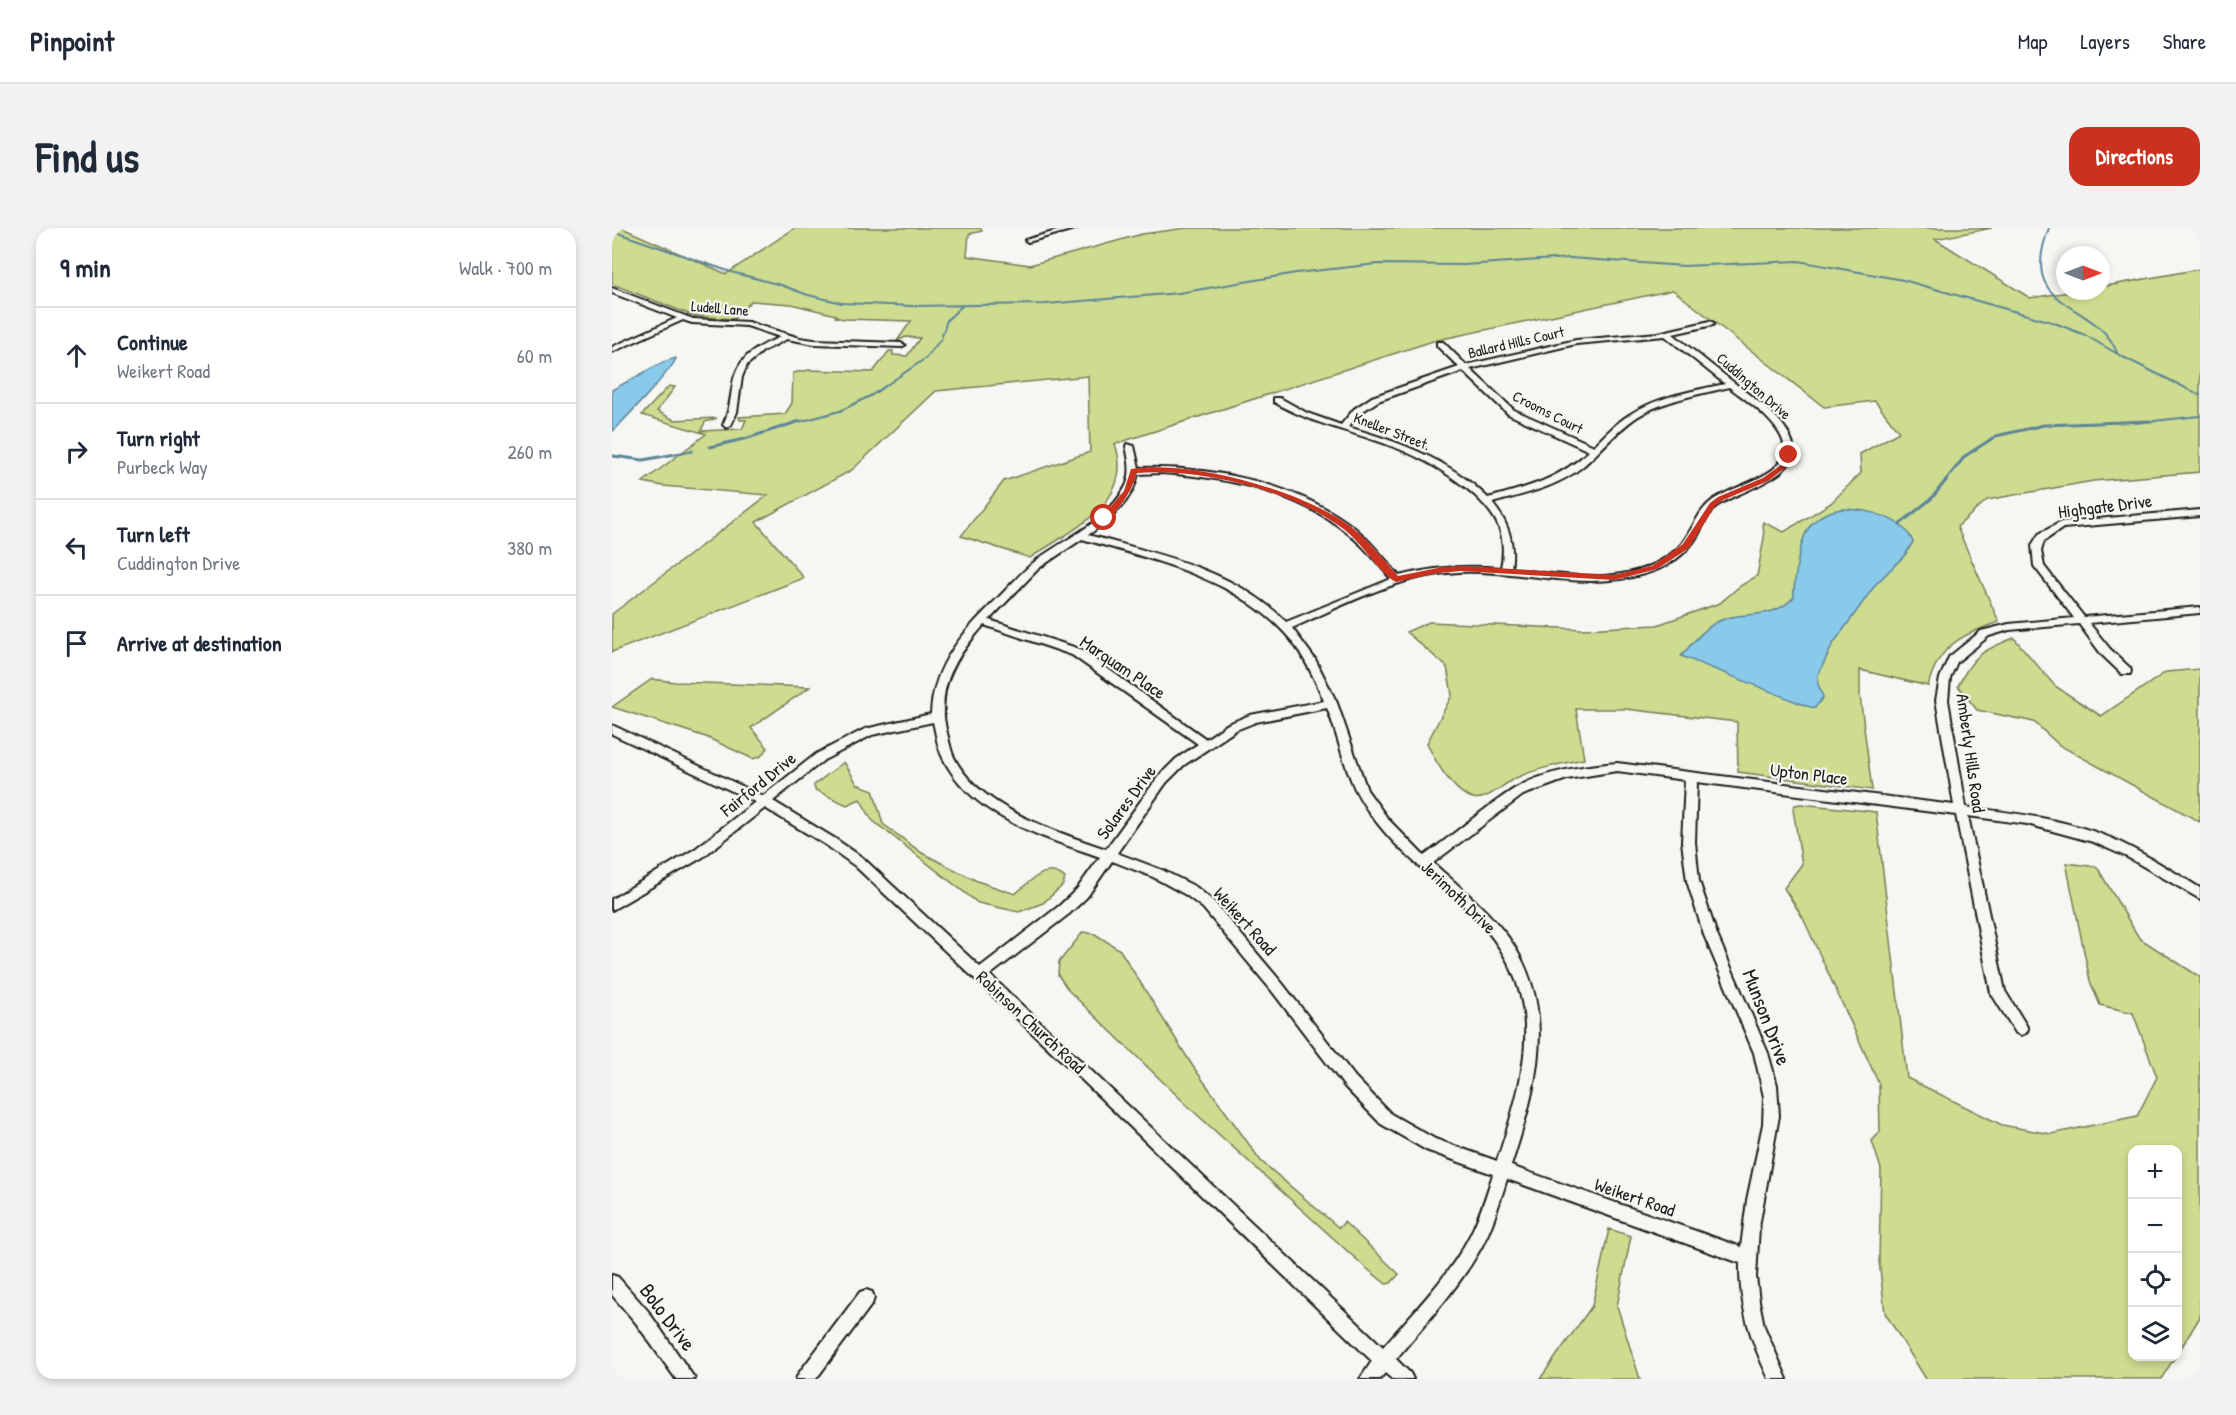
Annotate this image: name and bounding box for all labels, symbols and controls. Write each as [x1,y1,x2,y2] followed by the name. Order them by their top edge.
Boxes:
[30,22,114,60] text: Pinpoint
[2018,27,2047,56] text: Map
[2080,27,2130,56] text: Layers
[2163,27,2206,56] text: Share
[2069,127,2200,186] button: Directions
[36,128,139,185] text: Find us
[2056,246,2110,300] north arrow
[60,250,111,285] text: 9 min
[459,254,552,281] text: Walk · 700 m
[690,295,750,321] street label: Ludell Lane
[1466,321,1567,363] street label: Ballard Hills Court
[117,327,188,357] text: Continue
[60,339,93,372] icon: ahead
[517,342,552,369] text: 60 m
[1712,348,1796,424] street label: Cuddington Drive
[117,357,210,384] text: Weikert Road
[1509,385,1588,439] street label: Crooms Court
[1351,407,1433,455] street label: Kneller Street.
[117,423,200,453] text: Turn right
[60,435,93,468] icon: right
[508,438,552,465] text: 260 m
[1775,441,1801,467] route end
[117,453,208,480] text: Purbeck Way
[2057,488,2153,524] street label: Highgate Drive
[1090,504,1116,530] route start
[117,519,190,549] text: Turn left
[60,531,93,564] icon: left
[507,534,552,561] text: 380 m
[117,549,240,576] text: Cuddington Drive
[60,627,93,660] icon: arrive
[117,628,282,658] text: Arrive at destination
[1075,629,1171,705] street label: Marquam Place
[1950,692,1992,814] street label: Amberly Hills Road
[714,746,801,823] street label: Fairford Drive
[1769,757,1849,791] street label: Upton Place
[1090,760,1162,844] street label: Solares Drive
[1416,855,1502,939] street label: Jerimoth Drive
[1208,882,1282,960] street label: Weikert Road
[971,965,1091,1079] street label: Robinson Church Road
[1735,965,1799,1069] street label: Munson Drive
[2128,1145,2182,1361] map controls
[2128,1145,2182,1199] button: +
[1591,1172,1679,1222] street label: Weikert Road
[2128,1199,2182,1253] button: −
[2128,1253,2182,1307] button: locate
[633,1277,703,1357] street label: Bolo Drive
[2128,1307,2182,1361] button: layers

